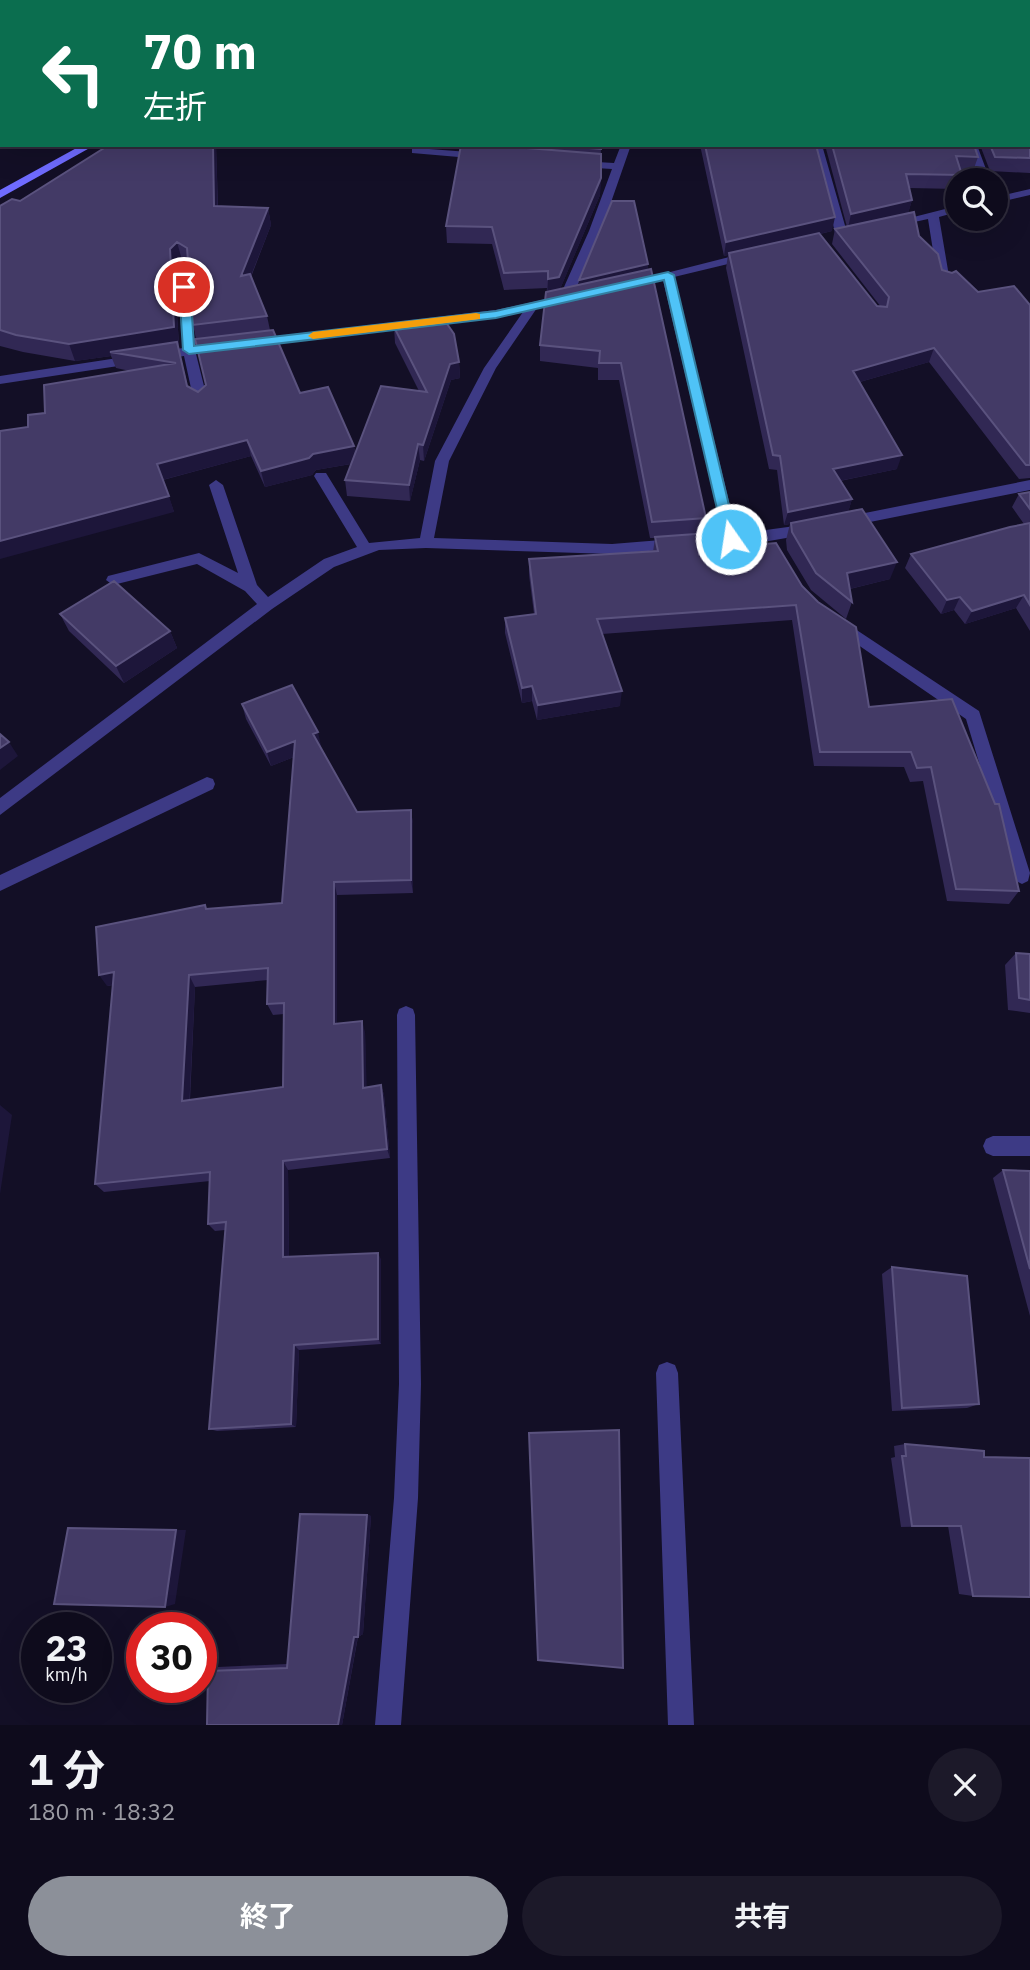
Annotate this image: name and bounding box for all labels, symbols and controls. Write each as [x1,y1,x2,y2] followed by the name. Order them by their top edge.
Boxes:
[143,19,257,82] text: 70 m
[28,28,119,119] icon: left
[143,85,207,127] text: 左折
[945,168,1008,231] map controls
[945,168,1008,231] button: search
[154,257,214,317] pin
[165,268,203,306] icon: arrive
[694,502,768,576] position arrow
[126,1612,217,1703] speed limit sign: 30
[45,1625,88,1671] text: 23
[45,1663,88,1686] text: km/h
[28,1742,105,1797] text: 1 分
[928,1748,1002,1822] button: close
[28,1796,175,1826] text: 180 m · 18:32
[28,1876,508,1956] button: 終了
[522,1876,1002,1956] button: 共有

